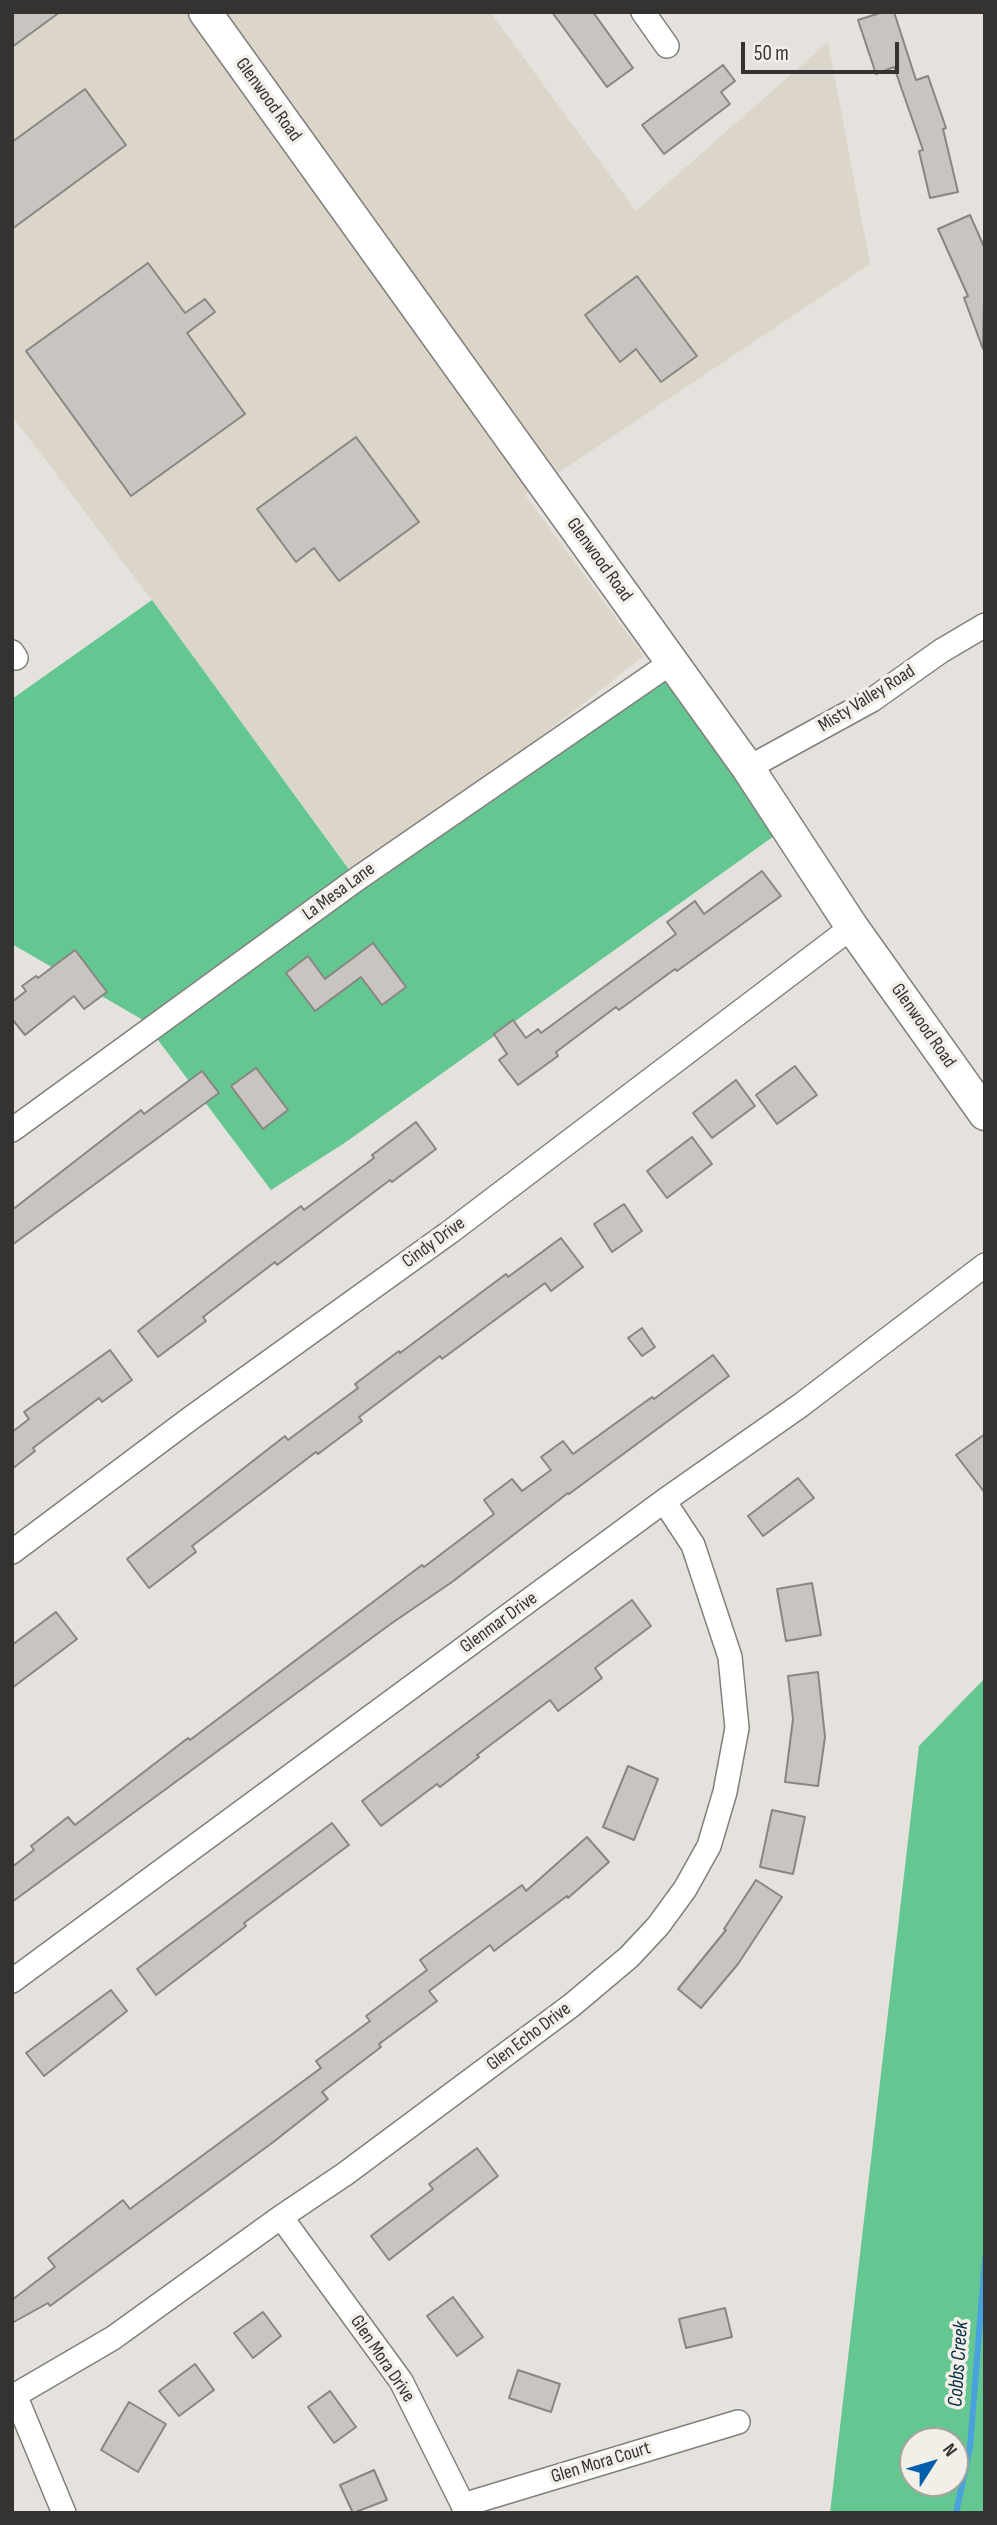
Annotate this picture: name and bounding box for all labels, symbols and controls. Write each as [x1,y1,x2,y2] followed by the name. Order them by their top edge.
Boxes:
[745,28,902,72] scale bar
[754,41,789,66] text: 50 m
[230,54,306,146] street label: Glenwood Road
[561,514,637,606] street label: Glenwood Road
[814,660,920,738] street label: Misty Valley Road
[299,858,379,926] street label: La Mesa Lane
[886,979,960,1073] street label: Glenwood Road
[398,1213,470,1273] street label: Cindy Drive
[456,1587,542,1659] street label: Glenmar Drive
[482,1998,576,2076] street label: Glen Echo Drive
[345,2311,419,2407] street label: Glen Mora Drive
[943,2320,975,2408] water label: Cobbs Creek
[899,2427,969,2497] north arrow
[548,2437,654,2489] street label: Glen Mora Court
[937,2439,962,2461] text: N

